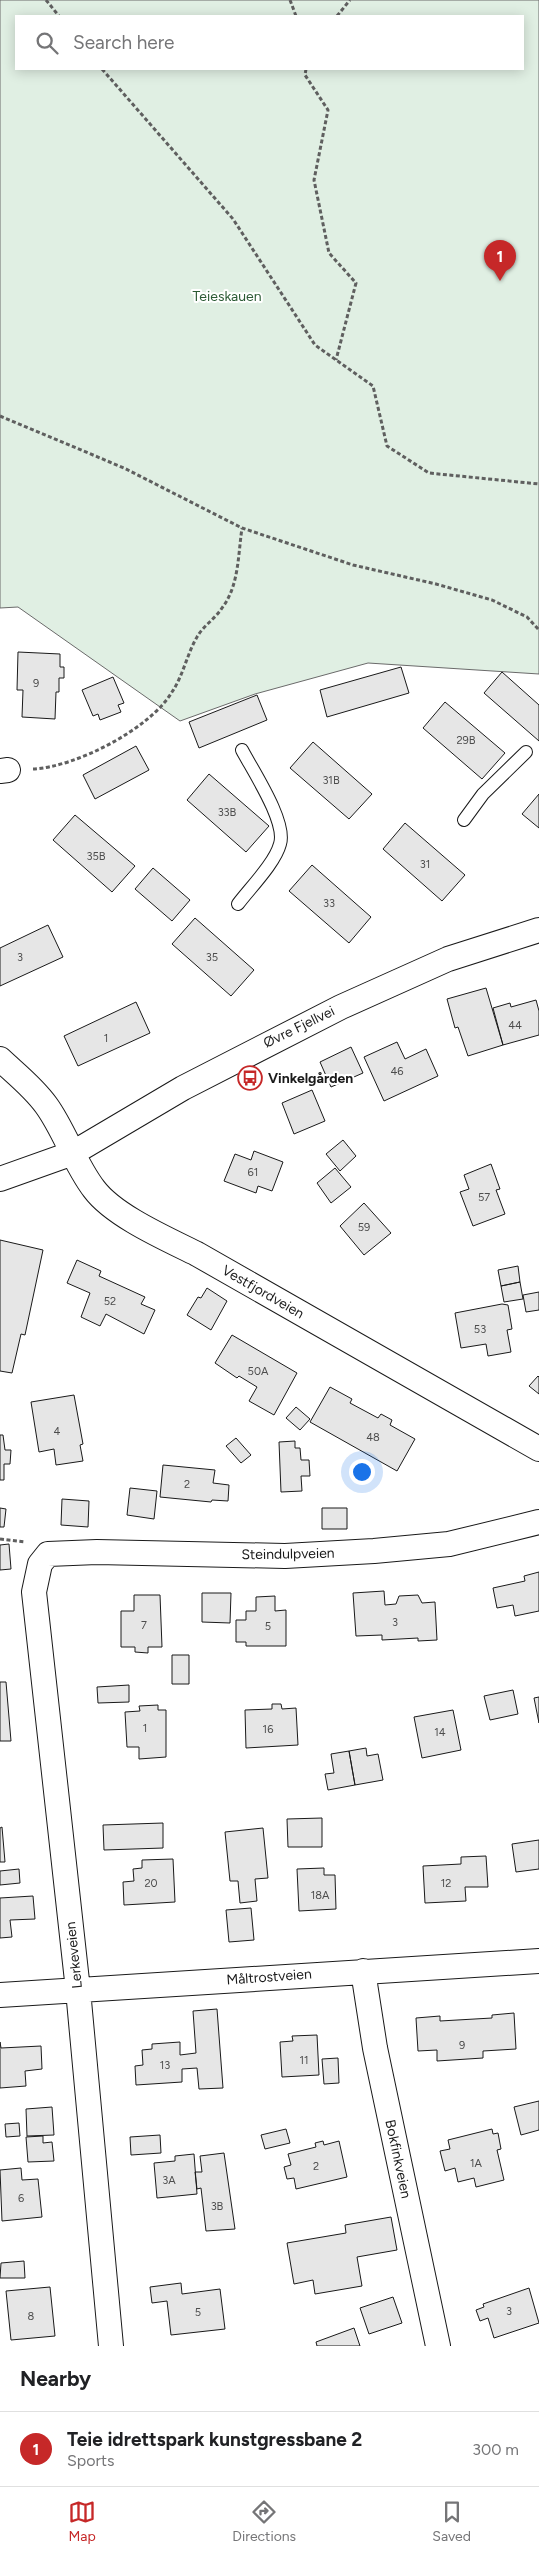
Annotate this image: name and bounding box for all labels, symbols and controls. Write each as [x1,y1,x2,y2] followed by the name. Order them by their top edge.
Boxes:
[15,15,524,70] search box
[33,29,61,57] icon: search
[73,31,175,54] text: Search here
[484,240,516,281] pin: 1
[193,288,262,305] park label: Teieskauen
[33,677,39,690] house number: 9
[456,734,476,747] house number: 29B
[322,774,340,787] house number: 31B
[218,806,237,819] house number: 33B
[86,850,106,863] house number: 35B
[420,858,430,871] house number: 31
[323,897,335,910] house number: 33
[17,951,23,964] house number: 3
[206,951,218,964] house number: 35
[261,1002,337,1052] street label: Øvre Fjellvei
[508,1019,522,1032] house number: 44
[104,1032,108,1045] house number: 1
[237,1065,263,1091] bus stop icon: Vinkelgården
[390,1065,404,1078] house number: 46
[268,1070,353,1087] place label: Vinkelgården
[248,1166,258,1179] house number: 61
[478,1191,490,1204] house number: 57
[358,1221,370,1234] house number: 59
[219,1262,307,1322] street label: Vestfjordveien
[104,1295,116,1308] house number: 52
[474,1323,486,1336] house number: 53
[248,1365,269,1378] house number: 50A
[54,1425,61,1438] house number: 4
[366,1431,380,1444] house number: 48
[349,1459,375,1485] your location
[184,1478,190,1491] house number: 2
[241,1545,335,1563] street label: Steindulpveien
[392,1616,398,1629] house number: 3
[141,1619,147,1632] house number: 7
[265,1620,271,1633] house number: 5
[143,1722,147,1735] house number: 1
[263,1723,273,1736] house number: 16
[434,1726,446,1739] house number: 14
[144,1877,158,1890] house number: 20
[441,1877,451,1890] house number: 12
[311,1889,330,1902] house number: 18A
[62,1921,86,1989] street label: Lerkeveien
[226,1966,312,1988] street label: Måltrostveien
[459,2039,465,2052] house number: 9
[299,2054,309,2067] house number: 11
[160,2059,170,2072] house number: 13
[381,2118,415,2200] street label: Bokfinkveien
[470,2157,483,2170] house number: 1A
[313,2160,319,2173] house number: 2
[162,2174,176,2187] house number: 3A
[18,2192,24,2205] house number: 6
[211,2200,224,2213] house number: 3B
[506,2305,512,2318] house number: 3
[195,2306,201,2319] house number: 5
[28,2310,35,2323] house number: 8
[20,2366,91,2391] text: Nearby
[67,2428,362,2451] text: Teie idrettspark kunstgressbane 2
[33,2440,39,2459] text: 1
[472,2440,519,2459] text: 300 m
[67,2451,114,2470] text: Sports
[68,2498,96,2545] tab: Map
[232,2498,296,2545] tab: Directions
[432,2498,471,2545] tab: Saved

